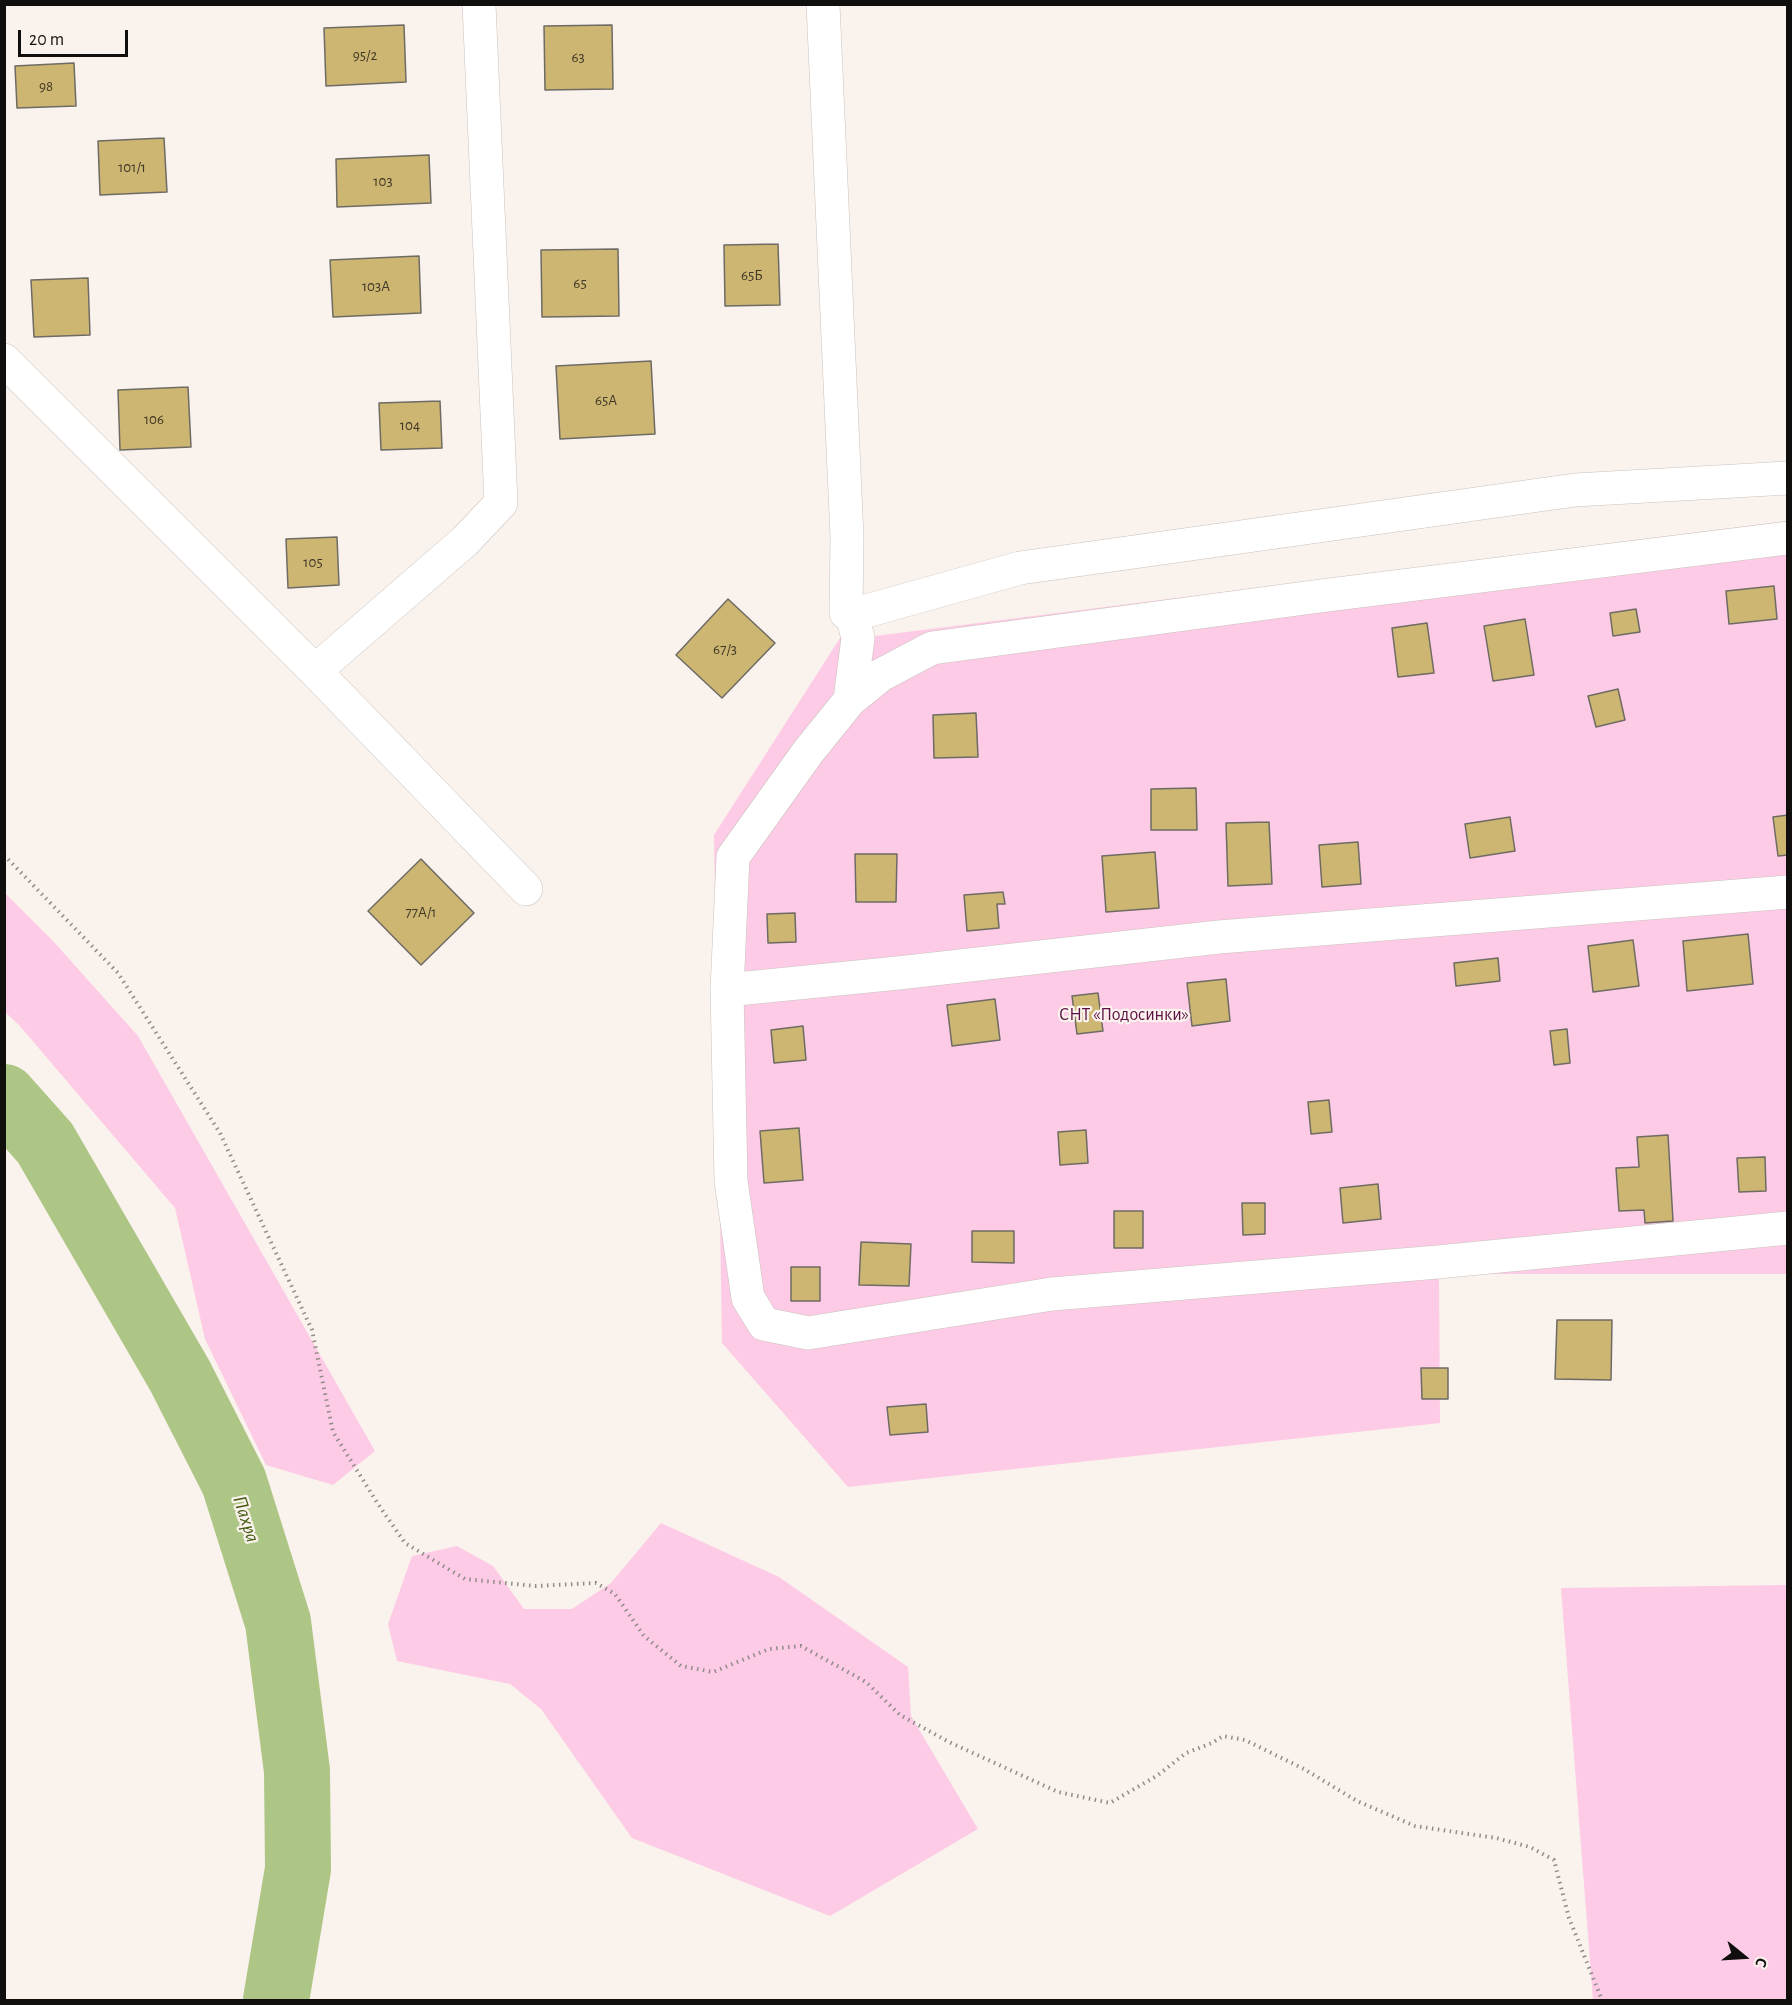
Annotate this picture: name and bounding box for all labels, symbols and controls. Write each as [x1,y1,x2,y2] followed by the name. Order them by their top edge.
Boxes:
[21,18,130,56] scale bar
[29,31,64,49] text: 20 m
[353,46,377,64] house number: 95/2
[571,48,585,66] house number: 63
[39,77,53,95] house number: 98
[118,158,146,176] house number: 101/1
[373,172,393,190] house number: 103
[741,266,763,284] house number: 65Б
[573,274,587,292] house number: 65
[362,277,390,295] house number: 103А
[595,391,617,409] house number: 65А
[144,410,164,428] house number: 106
[400,416,420,434] house number: 104
[303,553,323,571] house number: 105
[713,640,737,658] house number: 67/3
[406,903,436,921] house number: 77А/1
[1059,1004,1189,1026] park label: СНТ «Подосинки»
[227,1493,265,1545] water label: Пахра
[1714,1927,1774,1987] north arrow
[1752,1956,1770,1969] text: С

